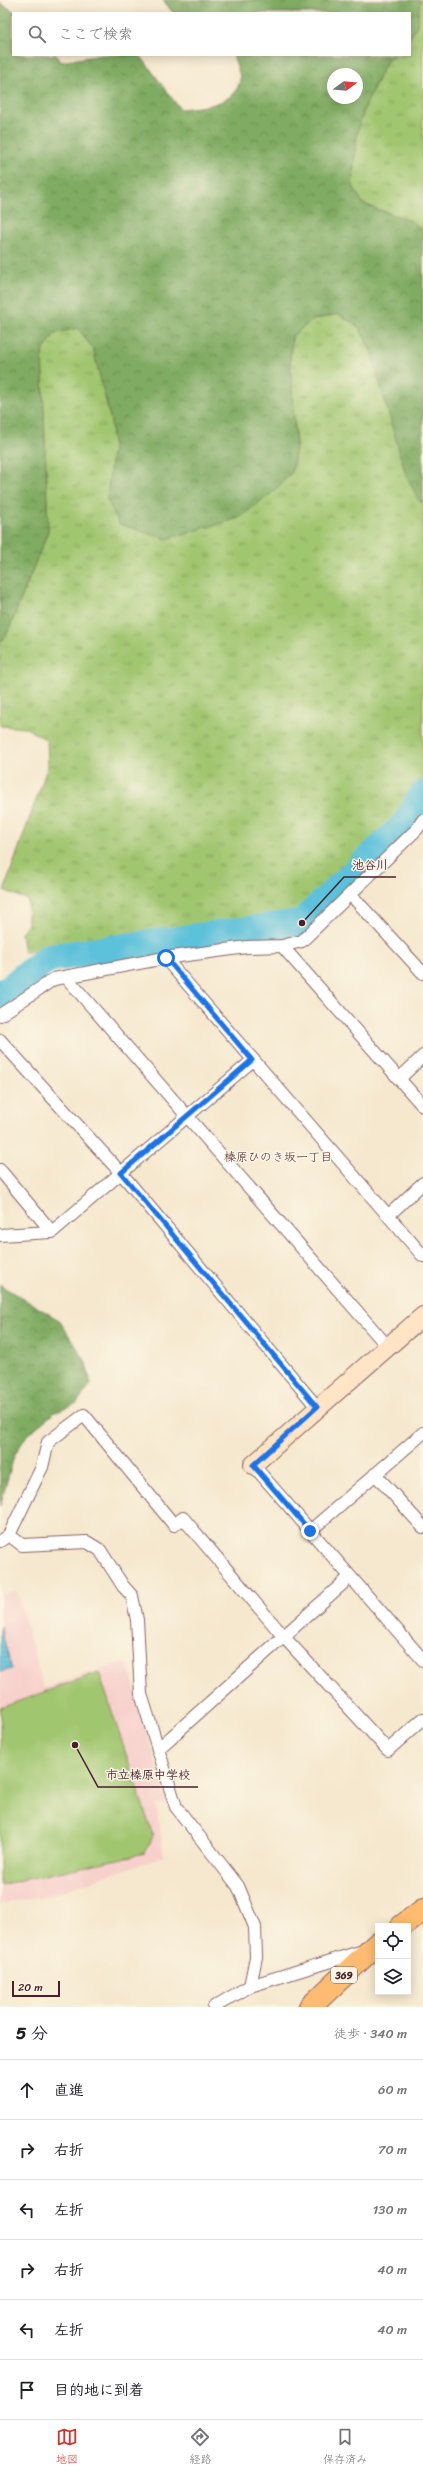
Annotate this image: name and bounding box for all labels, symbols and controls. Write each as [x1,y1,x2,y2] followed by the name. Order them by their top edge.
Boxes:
[12,12,411,56] search box
[58,21,133,47] text: ここで検索
[26,23,48,45] icon: search
[327,68,363,104] north arrow
[344,853,396,877] callout: 池谷川
[352,854,388,876] text: 池谷川
[157,949,175,967] route start
[224,1146,332,1168] district label: 榛原ひのき坂一丁目
[301,1522,319,1540] route end
[98,1763,198,1787] callout: 市立榛原中学校
[106,1764,190,1786] text: 市立榛原中学校
[375,1923,411,1995] map controls
[375,1923,411,1959] button: locate
[375,1959,411,1995] button: layers
[331,1967,357,1983] road number: 369
[18,1978,43,1997] text: 20 m
[12,1979,60,1998] scale bar
[16,2018,48,2048] text: 5 分
[334,2022,407,2045] text: 徒歩 · 340 m
[54,2077,84,2103] text: 直進
[378,2078,407,2101] text: 60 m
[16,2079,38,2101] icon: ahead
[54,2137,84,2163] text: 右折
[378,2138,407,2161] text: 70 m
[16,2139,38,2161] icon: right
[54,2197,84,2223] text: 左折
[373,2198,407,2221] text: 130 m
[16,2199,38,2221] icon: left
[54,2257,84,2283] text: 右折
[377,2258,407,2281] text: 40 m
[16,2259,38,2281] icon: right
[54,2317,84,2343] text: 左折
[377,2318,407,2341] text: 40 m
[16,2319,38,2341] icon: left
[54,2377,144,2403] text: 目的地に到着
[16,2379,38,2401] icon: arrive
[56,2426,78,2469] tab: 地図
[189,2426,211,2469] tab: 経路
[323,2426,367,2469] tab: 保存済み

